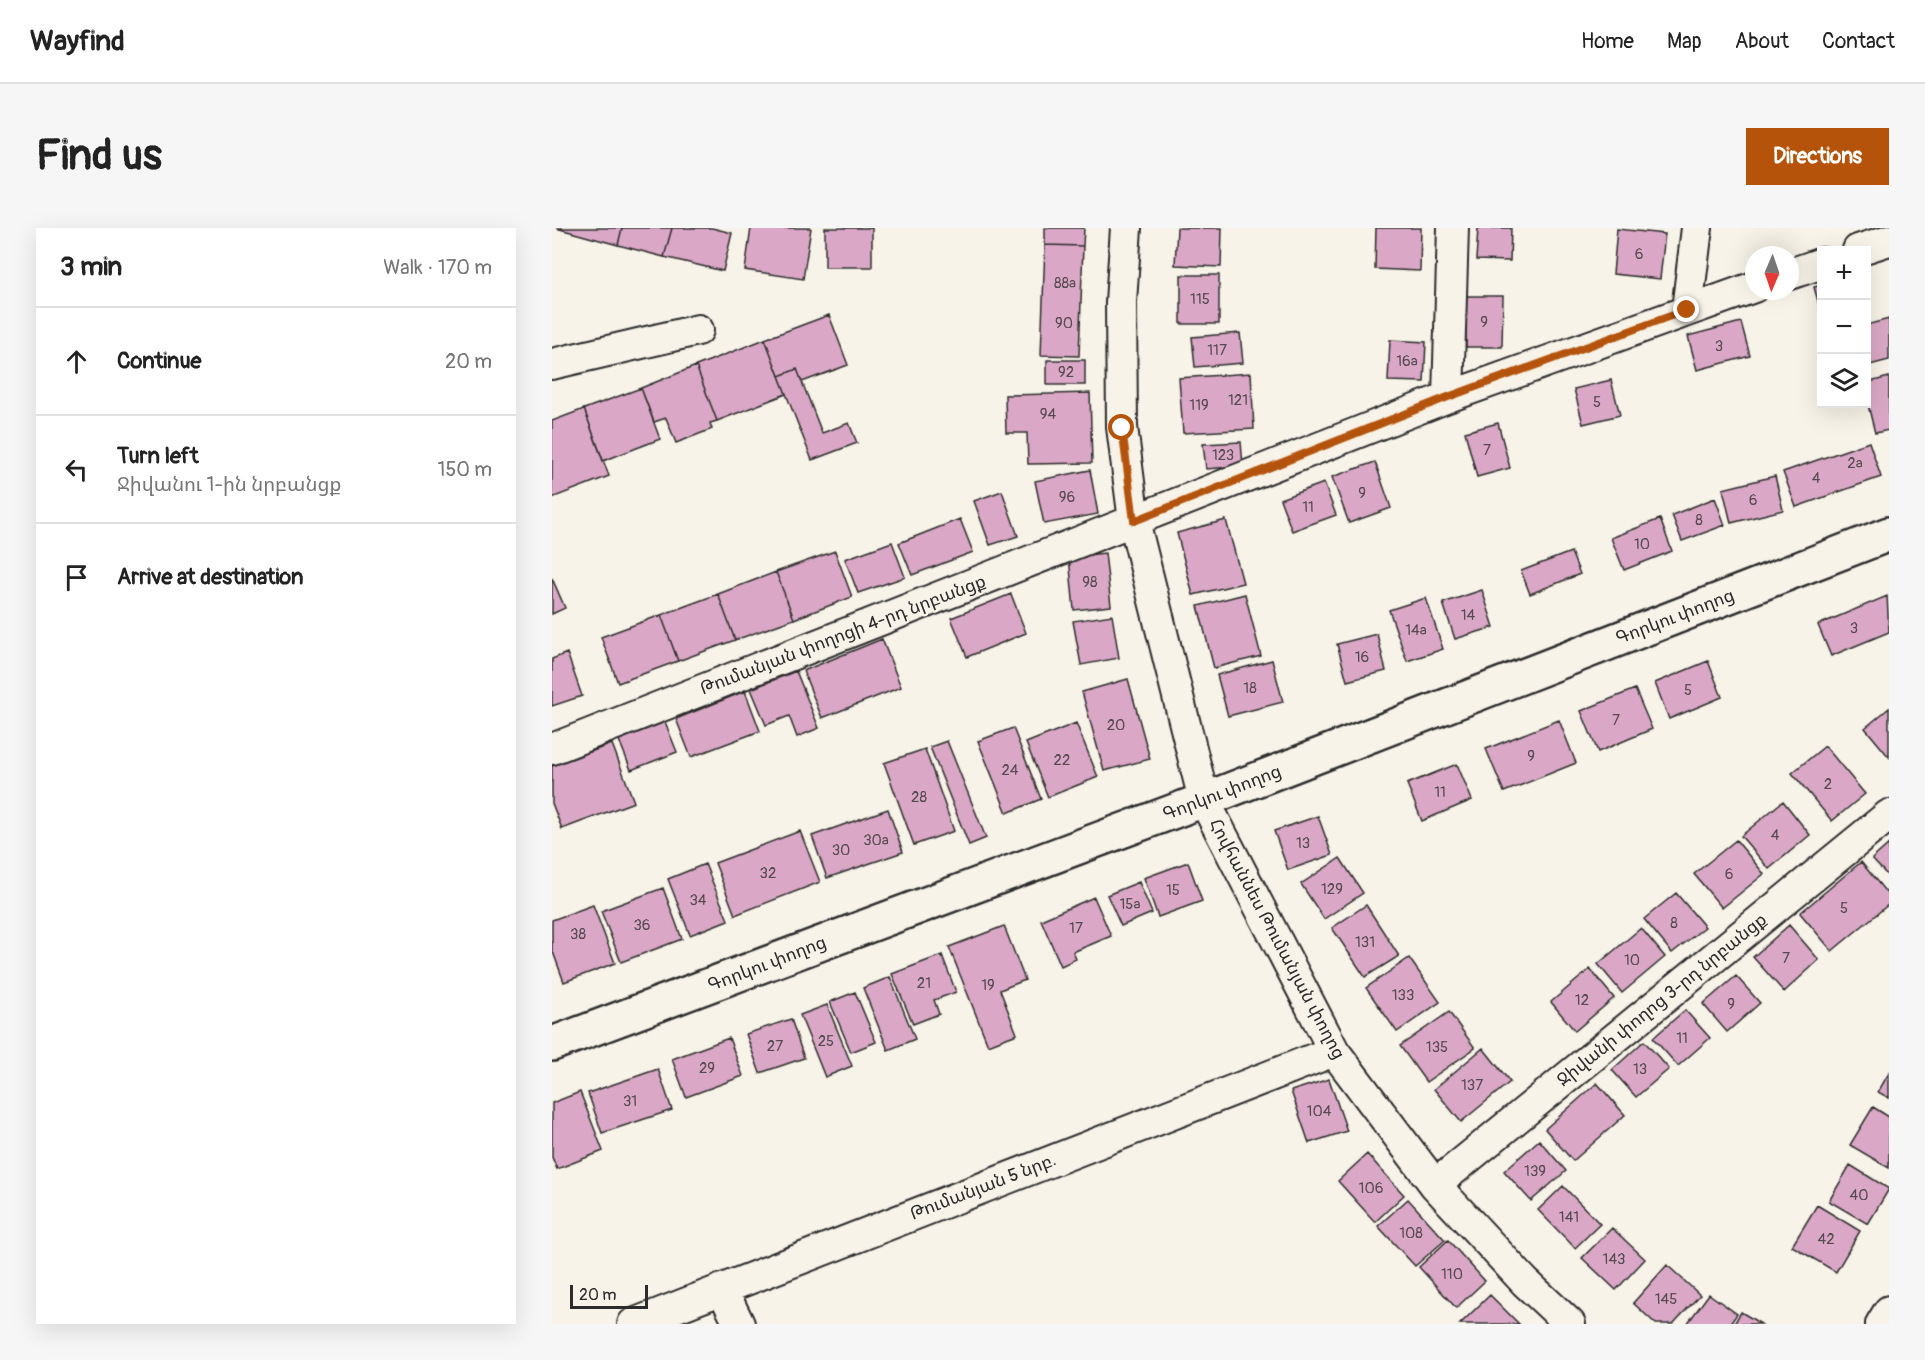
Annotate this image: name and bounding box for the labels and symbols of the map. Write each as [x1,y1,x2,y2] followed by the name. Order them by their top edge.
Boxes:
[1635,245,1643,264] house number: 6
[1745,246,1799,300] north arrow
[1054,274,1076,293] house number: 88а
[1190,290,1210,309] house number: 115
[1673,296,1699,322] route end
[1480,313,1488,332] house number: 9
[1055,314,1073,333] house number: 90
[1715,337,1723,356] house number: 3
[1207,341,1227,360] house number: 117
[1396,352,1418,371] house number: 16a
[1058,363,1074,382] house number: 92
[1228,391,1248,410] house number: 121
[1593,393,1601,412] house number: 5
[1189,396,1209,415] house number: 119
[1040,405,1057,424] house number: 94
[1108,414,1134,440] route start
[1483,441,1491,460] house number: 7
[1212,446,1234,465] house number: 123
[1847,454,1863,473] house number: 2a
[1812,469,1821,488] house number: 4
[1358,484,1366,503] house number: 9
[1059,488,1075,507] house number: 96
[1749,491,1757,510] house number: 6
[1302,498,1314,517] house number: 11
[1695,511,1703,530] house number: 8
[1634,535,1650,554] house number: 10
[697,570,989,700] street label: Թումանյան փողոցի 4-րդ նրբանցք
[1082,573,1098,592] house number: 98
[1612,584,1738,650] street label: Գորկու փողոց
[1461,606,1476,625] house number: 14
[1850,619,1858,638] house number: 3
[1405,621,1427,640] house number: 14a
[1355,648,1369,667] house number: 16
[1243,679,1257,698] house number: 18
[1684,681,1692,700] house number: 5
[1612,711,1620,730] house number: 7
[1107,716,1125,735] house number: 20
[1527,747,1535,766] house number: 9
[1054,751,1070,770] house number: 22
[1159,760,1285,826] street label: Գորկու փողոց
[1001,761,1019,780] house number: 24
[1824,775,1832,794] house number: 2
[1434,783,1446,802] house number: 11
[911,788,927,807] house number: 28
[1204,815,1350,1063] street label: Հովհաննես Թումանյան փողոց
[1771,826,1780,845] house number: 4
[863,831,889,850] house number: 30a
[1296,834,1310,853] house number: 13
[832,841,850,860] house number: 30
[760,864,776,883] house number: 32
[1725,865,1733,884] house number: 6
[1321,880,1343,899] house number: 129
[1166,881,1180,900] house number: 15
[689,891,707,910] house number: 34
[1120,895,1141,914] house number: 15а
[1840,899,1848,918] house number: 5
[1552,908,1772,1092] street label: Ջիվանի փողոց 3-րդ նրբանցք
[1670,914,1678,933] house number: 8
[633,916,651,935] house number: 36
[1069,919,1083,938] house number: 17
[570,925,586,944] house number: 38
[704,931,830,997] street label: Գորկու փողոց
[1355,933,1375,952] house number: 131
[1782,949,1790,968] house number: 7
[1624,951,1640,970] house number: 10
[917,974,931,993] house number: 21
[981,976,995,995] house number: 19
[1392,986,1414,1005] house number: 133
[1575,991,1589,1010] house number: 12
[1727,995,1735,1014] house number: 9
[1676,1029,1688,1048] house number: 11
[818,1032,834,1051] house number: 25
[767,1037,783,1056] house number: 27
[1426,1038,1448,1057] house number: 135
[699,1059,715,1078] house number: 29
[1633,1060,1647,1079] house number: 13
[1461,1076,1483,1095] house number: 137
[623,1092,637,1111] house number: 31
[1307,1102,1332,1121] house number: 104
[907,1148,1059,1226] street label: Թումանյան 5 նրբ.
[1524,1162,1546,1181] house number: 139
[1359,1179,1383,1198] house number: 106
[1850,1186,1868,1205] house number: 40
[1559,1208,1579,1227] house number: 141
[1399,1224,1423,1243] house number: 108
[1817,1230,1835,1249] house number: 42
[1603,1250,1625,1269] house number: 143
[1441,1265,1463,1284] house number: 110
[570,1282,648,1310] scale bar
[1655,1290,1677,1309] house number: 145

